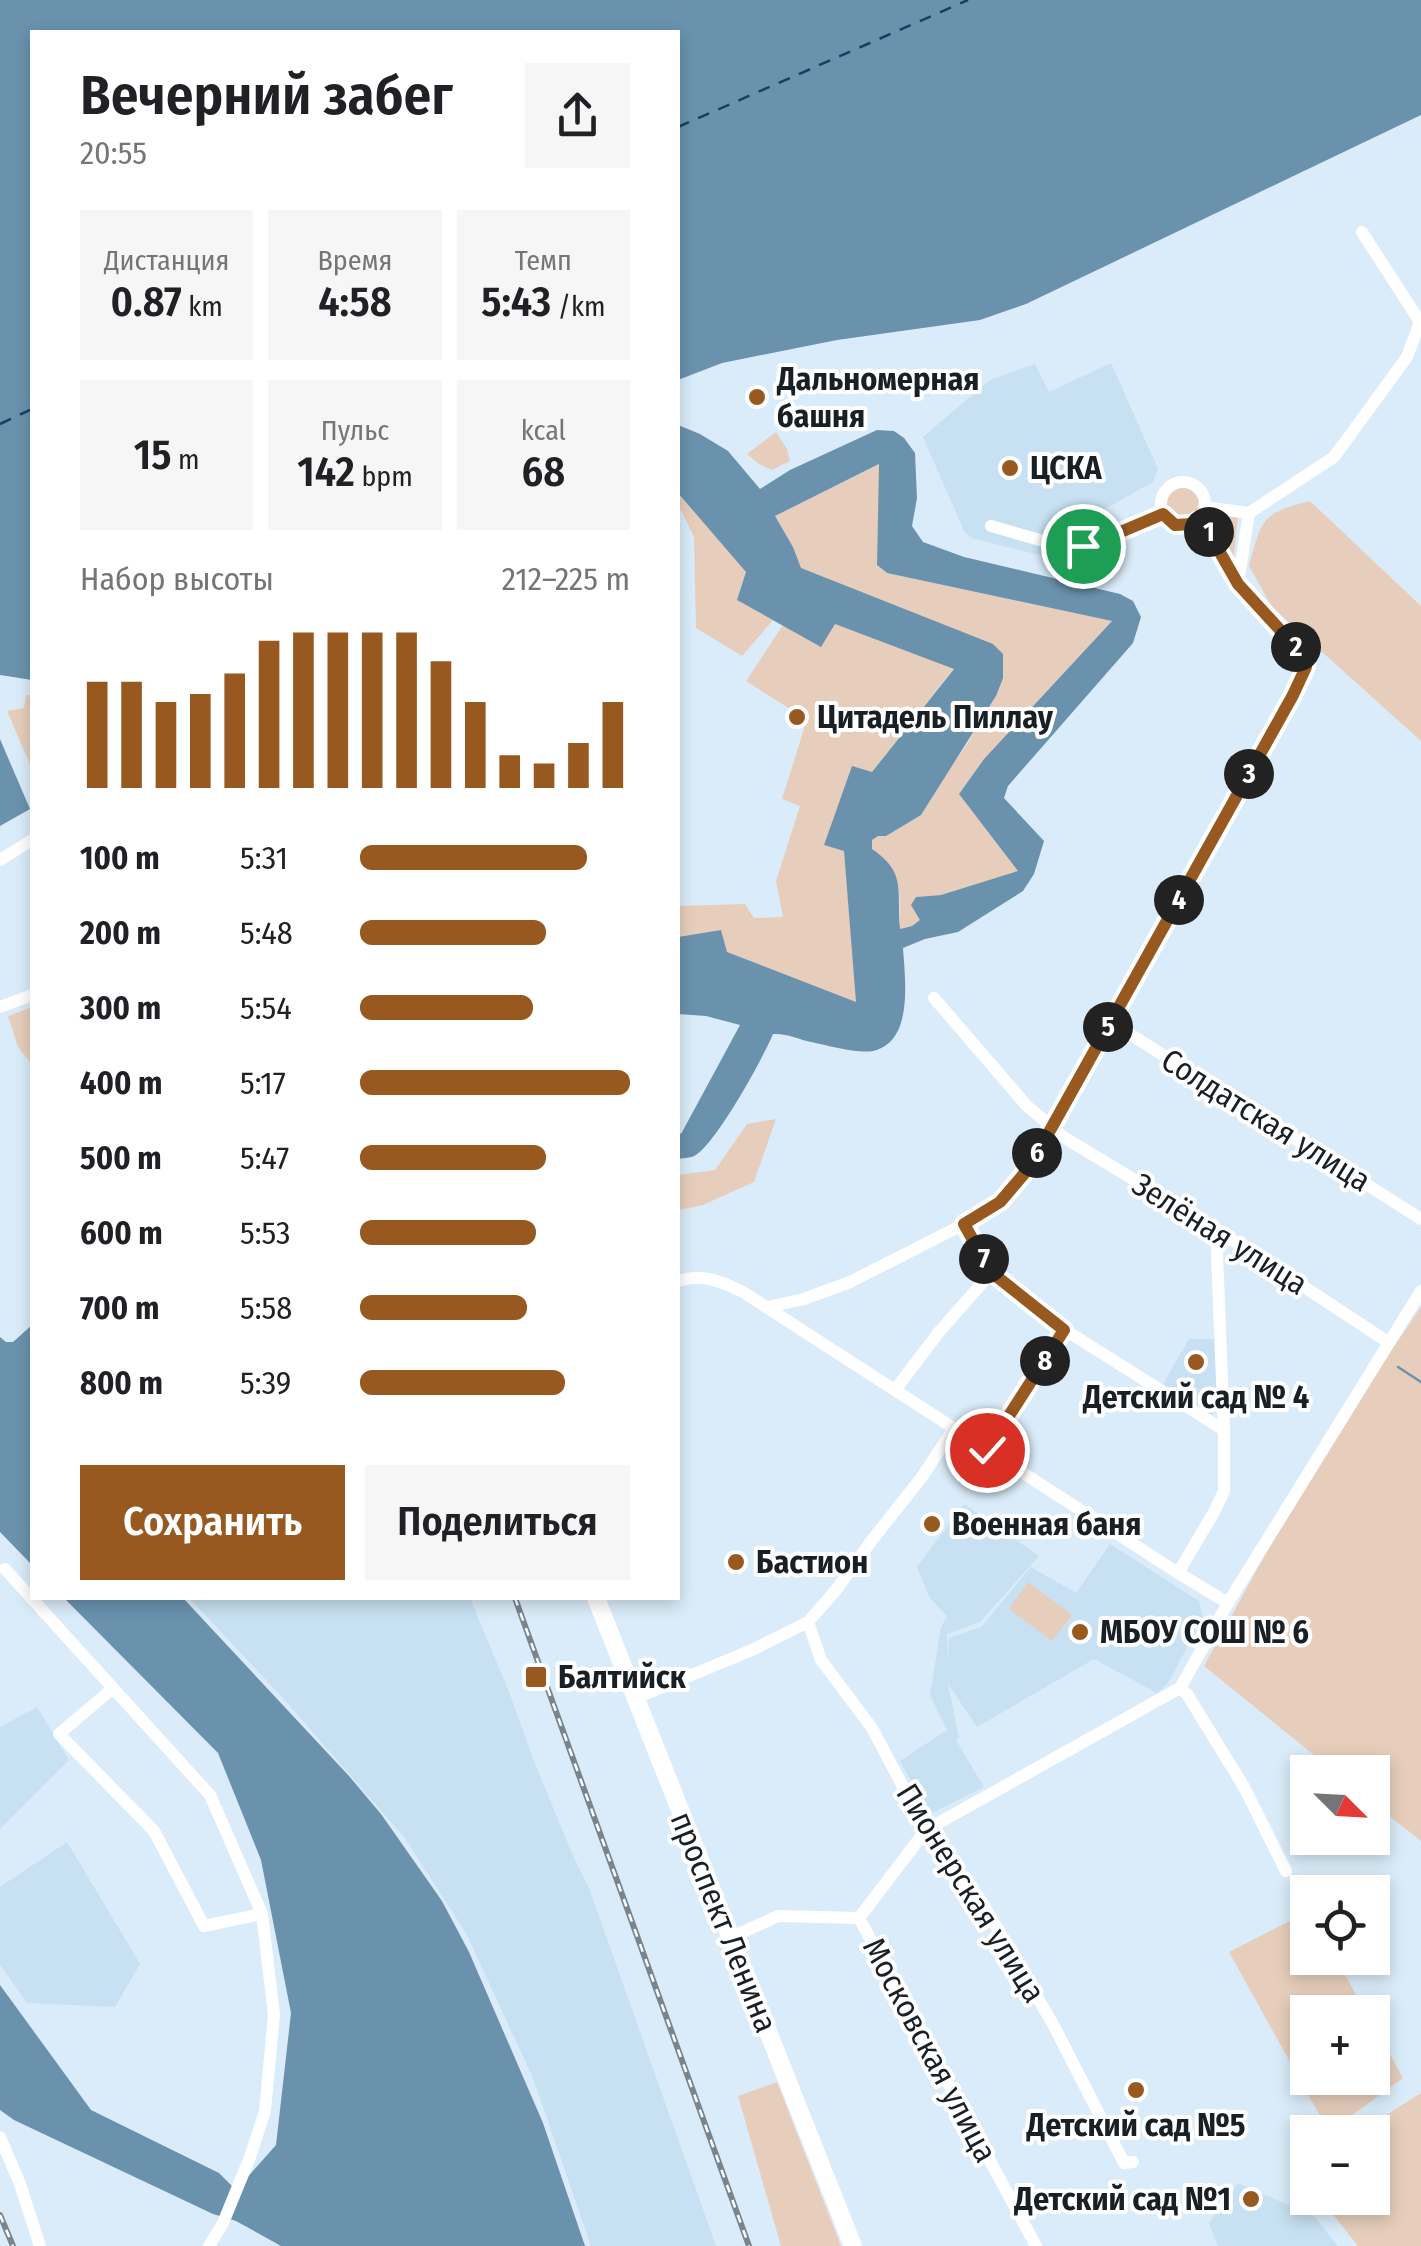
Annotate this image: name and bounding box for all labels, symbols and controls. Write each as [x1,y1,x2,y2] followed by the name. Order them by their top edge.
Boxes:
[80,63,453,129] text: Вечерний забег
[525,63,630,168] button: share
[80,134,147,172] text: 20:55
[104,244,229,277] text: Дистанция
[318,244,392,277] text: Время
[515,244,572,277] text: Темп
[110,277,182,327] text: 0.87
[318,277,392,327] text: 4:58
[481,277,551,327] text: 5:43
[182,290,223,323] text: km
[551,290,605,323] text: /km
[776,360,980,435] place label: Дальномерная башня
[746,386,768,408] marker: Дальномерная башня
[321,414,389,447] text: Пульс
[521,414,566,447] text: kcal
[134,430,171,480] text: 15
[171,443,200,476] text: m
[297,447,355,497] text: 142
[522,447,565,497] text: 68
[1030,449,1102,487] place label: ЦСКА
[999,457,1021,479] marker: ЦСКА
[355,460,413,493] text: bpm
[1041,504,1126,589] pin
[1184,507,1234,557] pin: 1
[1203,515,1215,548] text: 1
[1056,519,1111,574] icon: arrive
[80,560,274,598] text: Набор высоты
[502,560,630,598] text: 212–225 m
[1271,622,1321,672] pin: 2
[1290,630,1302,663] text: 2
[817,698,1054,736] place label: Цитадель Пиллау
[786,706,808,728] marker: Цитадель Пиллау
[1224,749,1274,799] pin: 3
[1242,757,1256,790] text: 3
[80,839,160,877] text: 100 m
[240,839,288,877] text: 5:31
[1154,875,1204,925] pin: 4
[1172,883,1186,916] text: 4
[80,914,161,952] text: 200 m
[240,914,293,952] text: 5:48
[80,989,161,1027] text: 300 m
[240,989,292,1027] text: 5:54
[1083,1002,1133,1052] pin: 5
[1101,1010,1115,1043] text: 5
[1154,1040,1378,1200] street label: Солдатская улица
[80,1064,162,1102] text: 400 m
[240,1064,286,1102] text: 5:17
[1012,1128,1062,1178] pin: 6
[1030,1136,1044,1169] text: 6
[80,1139,162,1177] text: 500 m
[240,1139,289,1177] text: 5:47
[1125,1165,1315,1303] street label: Зелёная улица
[80,1214,163,1252] text: 600 m
[240,1214,291,1252] text: 5:53
[959,1234,1009,1284] pin: 7
[978,1242,990,1275] text: 7
[80,1289,159,1327] text: 700 m
[240,1289,292,1327] text: 5:58
[1020,1336,1070,1386] pin: 8
[1038,1344,1052,1377] text: 8
[1185,1351,1207,1373] marker: Детский сад № 4
[80,1364,163,1402] text: 800 m
[240,1364,291,1402] text: 5:39
[1082,1378,1309,1416] place label: Детский сад № 4
[945,1408,1030,1493] pin
[960,1423,1015,1478] icon: check
[80,1465,345,1580] button: Сохранить
[365,1465,630,1580] button: Поделиться
[952,1505,1141,1543] place label: Военная баня
[921,1513,943,1535] marker: Военная баня
[756,1543,868,1581] place label: Бастион
[725,1551,747,1573] marker: Бастион
[1100,1613,1309,1651] place label: МБОУ СОШ № 6
[1069,1621,1091,1643] marker: МБОУ СОШ № 6
[558,1658,687,1696] place label: Балтийск
[523,1664,549,1690] marker: Балтийск
[1290,1755,1390,1855] north arrow
[1290,1755,1390,2215] map controls
[888,1777,1054,2009] street label: Пионерская улица
[662,1806,786,2038] street label: проспект Ленина
[1290,1875,1390,1975] button: locate
[855,1931,1005,2169] street label: Московская улица
[1290,1995,1390,2095] button: +
[1125,2079,1147,2101] marker: Детский сад №5
[1026,2106,1245,2144] place label: Детский сад №5
[1290,2115,1390,2215] button: −
[1013,2180,1231,2218] place label: Детский сад №1
[1240,2188,1262,2210] marker: Детский сад №1

